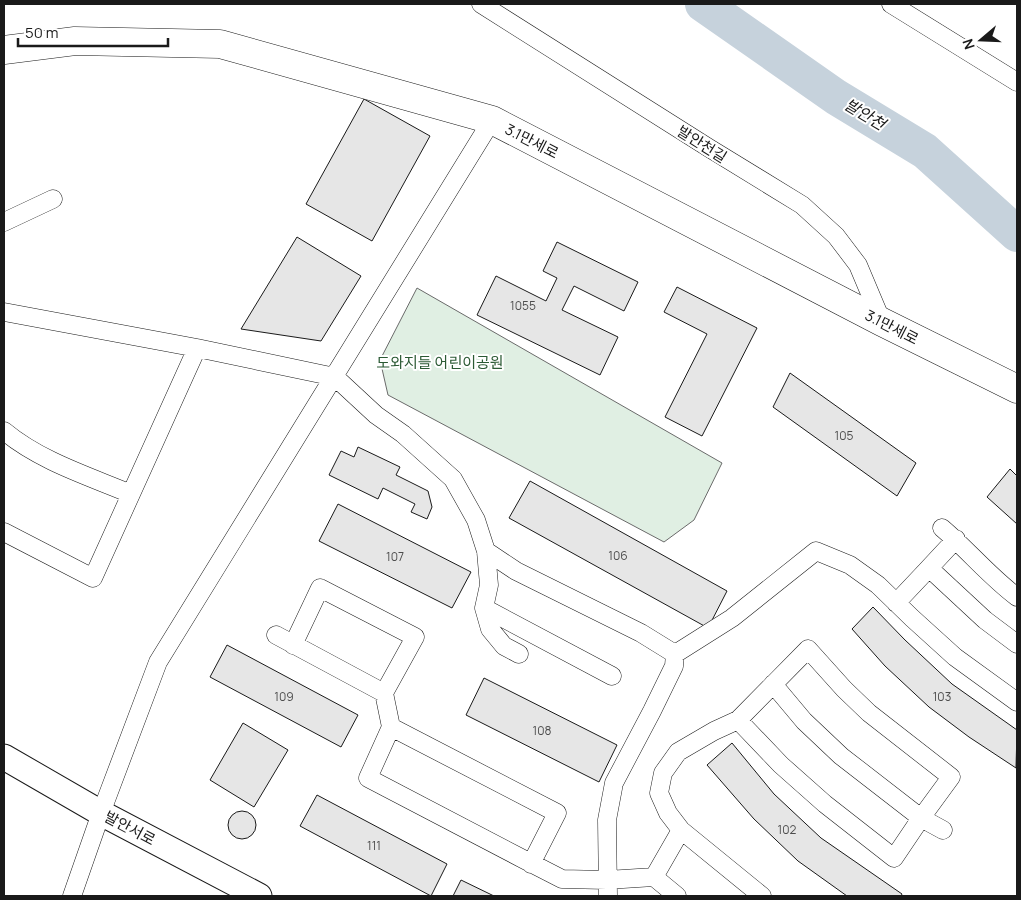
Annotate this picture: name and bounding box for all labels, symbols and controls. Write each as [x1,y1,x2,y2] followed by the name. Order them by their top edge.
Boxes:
[18,15,168,47] scale bar
[956,15,1006,65] north arrow
[25,22,59,43] text: 50 m
[958,37,979,52] text: N
[840,93,892,136] water label: 발안천
[502,119,562,163] street label: 3.1만세로
[673,120,731,168] street label: 발안천길
[510,297,536,314] house number: 1055
[862,305,922,349] street label: 3.1만세로
[376,352,504,373] park label: 도와지들 어린이공원
[835,427,854,444] house number: 105
[608,547,628,564] house number: 106
[386,548,404,565] house number: 107
[274,688,294,705] house number: 109
[933,688,951,705] house number: 103
[533,722,552,739] house number: 108
[101,806,159,850] street label: 발안서로
[778,821,797,838] house number: 102
[367,837,381,854] house number: 111

